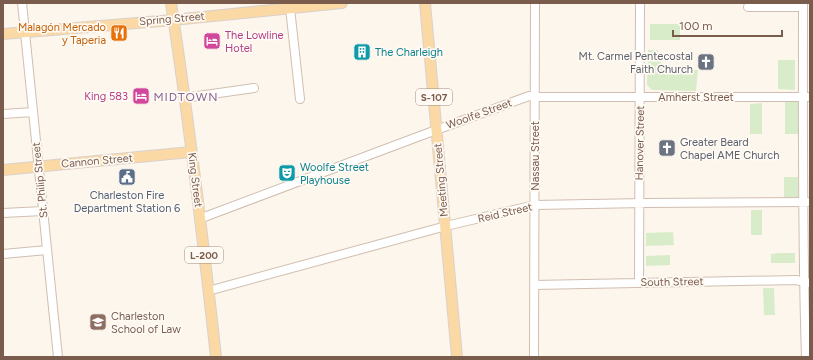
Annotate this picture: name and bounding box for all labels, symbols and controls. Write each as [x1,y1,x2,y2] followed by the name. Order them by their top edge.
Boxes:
[139,10,205,28] street label: Spring Street
[673,12,782,38] scale bar
[679,19,713,33] text: 100 m
[18,21,106,47] place label: Malagón Mercado y Taperia
[109,23,129,43] restaurant icon: Malagón Mercado y Taperia
[225,29,284,55] place label: The Lowline Hotel
[202,31,222,51] hotel icon: The Lowline Hotel
[352,42,372,62] building icon: The Charleigh
[375,46,443,59] place label: The Charleigh
[579,50,693,76] place label: Mt. Carmel Pentecostal Faith Church
[696,52,716,72] church icon: Mt. Carmel Pentecostal Faith Church
[131,86,151,106] hotel icon: King 583
[416,89,452,105] road number: S-107
[84,90,128,103] place label: King 583
[153,90,219,104] district label: MIDTOWN
[658,91,734,104] street label: Amherst Street
[444,96,514,132] street label: Woolfe Street
[633,105,647,181] street label: Hanover Street
[529,121,542,191] street label: Nassau Street
[680,136,779,162] place label: Greater Beard Chapel AME Church
[657,138,677,158] church icon: Greater Beard Chapel AME Church
[30,142,50,218] street label: St. Philip Street
[431,143,451,217] street label: Meeting Street
[61,151,133,171] street label: Cannon Street
[185,152,205,208] street label: King Street
[300,161,369,187] place label: Woolfe Street Playhouse
[277,163,297,183] theatre icon: Woolfe Street Playhouse
[117,167,137,187] public building icon: Charleston Fire Department Station 6
[74,189,180,215] place label: Charleston Fire Department Station 6
[477,200,533,226] street label: Reid Street
[185,247,223,263] road number: L-200
[640,275,704,289] street label: South Street
[111,310,181,336] place label: Charleston School of Law
[88,312,108,332] school or university icon: Charleston School of Law

